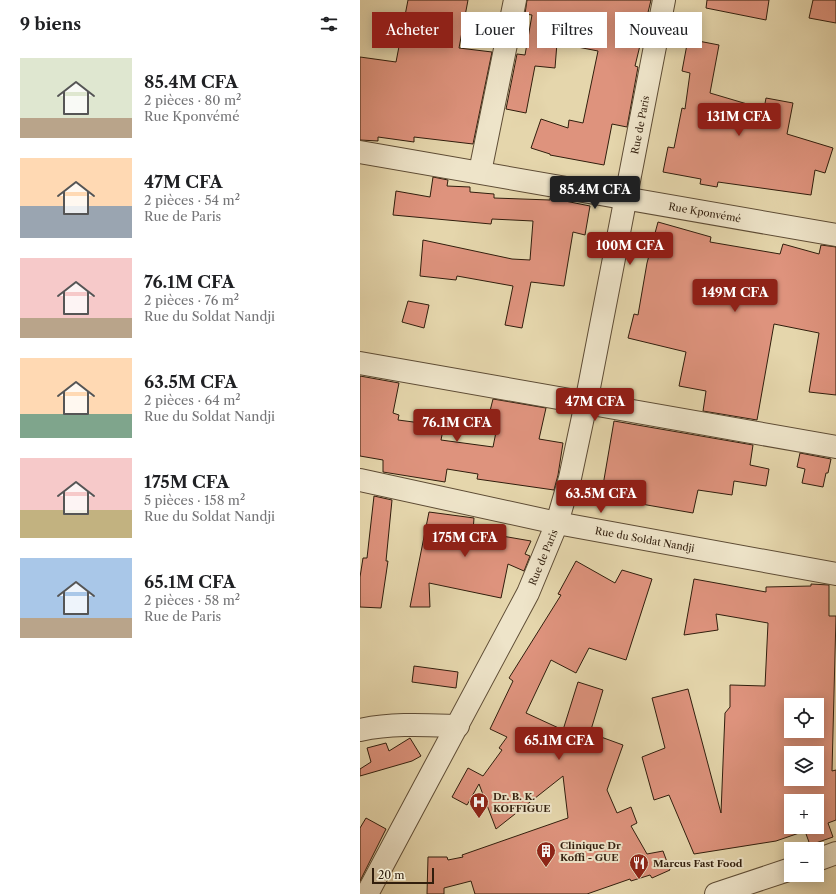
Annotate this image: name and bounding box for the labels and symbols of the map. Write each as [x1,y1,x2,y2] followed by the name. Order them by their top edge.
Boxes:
[628,94,652,155] street label: Rue de Paris
[698,103,780,137] pin: 131M CFA
[549,176,641,210] pin: 85.4M CFA
[667,200,742,225] street label: Rue Kponvémé
[589,232,671,266] pin: 100M CFA
[694,279,776,313] pin: 149M CFA
[558,388,632,422] pin: 47M CFA
[411,409,503,443] pin: 76.1M CFA
[555,480,647,514] pin: 63.5M CFA
[424,524,506,558] pin: 175M CFA
[594,524,696,555] street label: Rue du Soldat Nandji
[526,528,561,587] street label: Rue de Paris
[513,727,605,761] pin: 65.1M CFA
[493,790,550,815] place label: Dr. B. K. KOFFIGUE
[468,791,490,819] hospital icon: Dr. B. K. KOFFIGUE
[560,839,621,864] place label: Clinique Dr Koffi - GUE
[535,840,557,868] building icon: Clinique Dr Koffi - GUE
[628,852,650,880] restaurant icon: Marcus Fast Food
[653,857,743,870] place label: Marcus Fast Food
[372,866,434,885] scale bar

